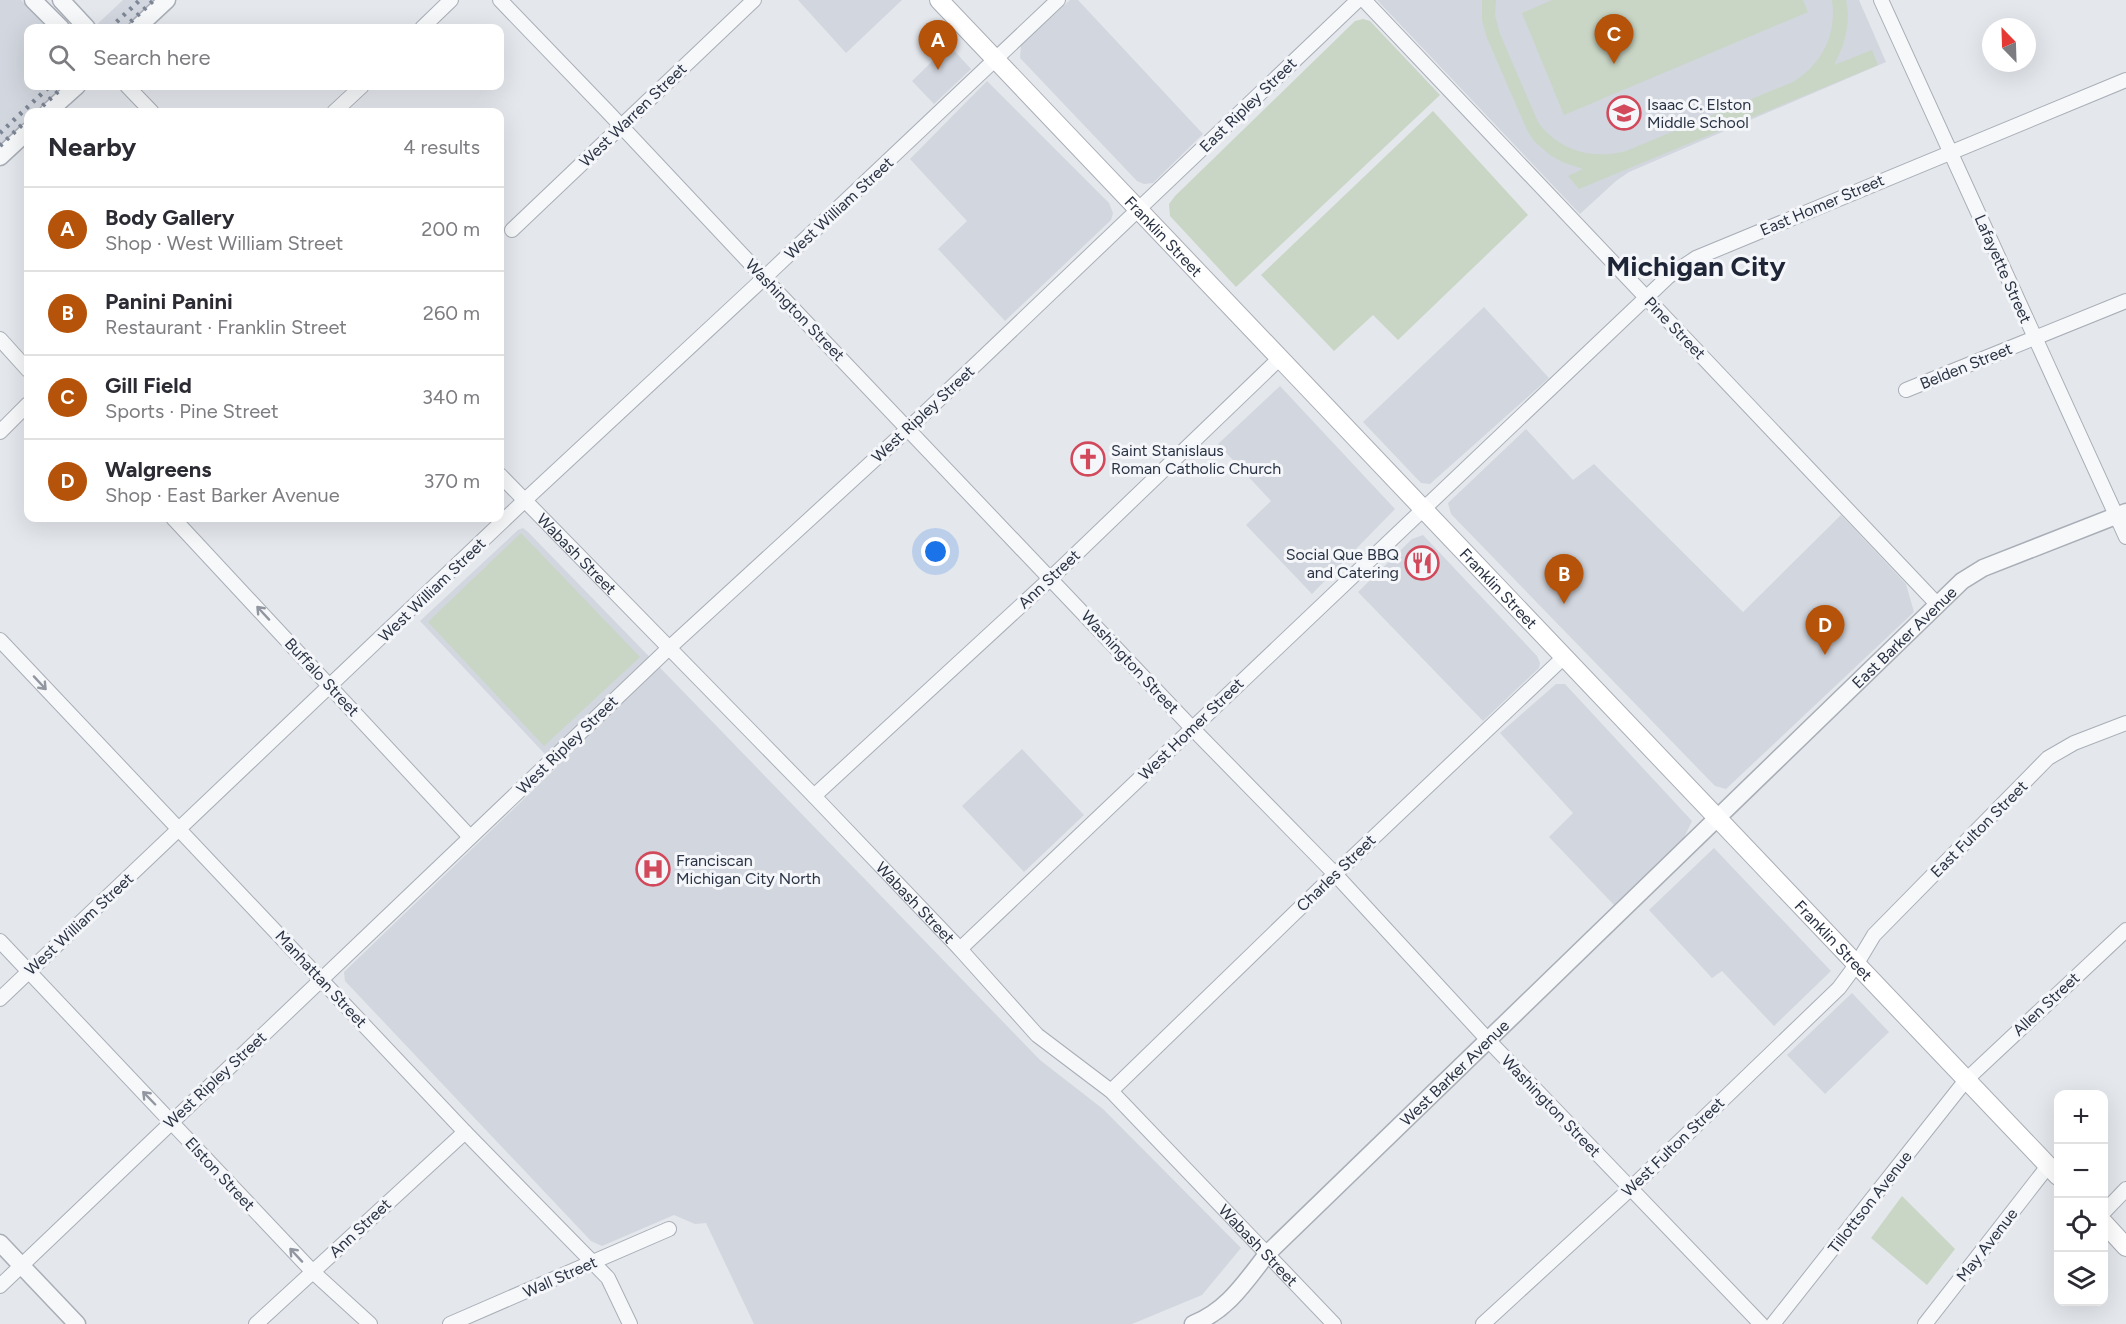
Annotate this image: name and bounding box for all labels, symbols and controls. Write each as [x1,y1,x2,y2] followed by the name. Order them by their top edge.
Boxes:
[1594,14,1634,64] pin: C
[1982,18,2036,72] north arrow
[918,20,958,70] pin: A
[24,24,504,90] search box
[45,41,78,74] icon: search
[93,44,211,71] text: Search here
[1196,54,1300,156] street label: East Ripley Street
[576,59,690,171] street label: West Warren Street
[1606,95,1642,131] school or university icon: Isaac C. Elston Middle School
[1647,95,1751,132] place label: Isaac C. Elston Middle School
[48,131,136,163] text: Nearby
[403,135,480,159] text: 4 results
[781,153,897,263] street label: West William Street
[1757,170,1887,240] street label: East Homer Street
[1121,192,1206,280] street label: Franklin Street
[105,204,234,231] text: Body Gallery
[1971,212,2035,326] street label: Lafayette Street
[60,217,75,241] text: A
[421,217,480,241] text: 200 m
[105,231,343,255] text: Shop · West William Street
[1606,249,1786,283] district label: Michigan City
[742,255,848,365] street label: Washington Street
[105,288,233,315] text: Panini Panini
[1641,293,1709,363] street label: Pine Street
[61,301,74,325] text: B
[423,301,480,325] text: 260 m
[105,315,347,339] text: Restaurant · Franklin Street
[1917,339,2015,393] street label: Belden Street
[868,362,978,466] street label: West Ripley Street
[105,372,192,399] text: Gill Field
[60,385,75,409] text: C
[422,385,480,409] text: 340 m
[105,399,279,423] text: Sports · Pine Street
[1070,441,1106,477] church icon: Saint Stanislaus Roman Catholic Church
[1111,441,1281,478] place label: Saint Stanislaus Roman Catholic Church
[105,456,212,483] text: Walgreens
[61,469,75,493] text: D
[424,469,480,493] text: 370 m
[105,483,340,507] text: Shop · East Barker Avenue
[533,509,621,598] street label: Wabash Street
[375,534,489,646] street label: West William Street
[921,537,950,566] your location
[1456,544,1541,632] street label: Franklin Street
[1286,545,1399,582] place label: Social Que BBQ and Catering
[1404,545,1440,581] restaurant icon: Social Que BBQ and Catering
[1014,546,1084,612] street label: Ann Street
[1544,554,1584,604] pin: B
[1848,582,1961,692] street label: East Barker Avenue
[256,606,270,621] one-way arrow
[1077,606,1183,718] street label: Washington Street
[1806,606,1844,655] pin: D
[281,634,363,720] street label: Buffalo Street
[1135,674,1247,784] street label: West Homer Street
[33,675,47,690] one-way arrow
[512,692,622,798] street label: West Ripley Street
[1927,777,2031,881] street label: East Fulton Street
[1293,831,1379,915] street label: Charles Street
[635,851,671,887] hospital icon: Franciscan Michigan City North
[676,851,821,888] place label: Franciscan Michigan City North
[872,858,959,947] street label: Wabash Street
[21,869,137,979] street label: West William Street
[1791,896,1876,984] street label: Franklin Street
[271,927,371,1031] street label: Manhattan Street
[2009,968,2083,1040] street label: Allen Street
[1396,1015,1513,1130] street label: West Barker Avenue
[160,1028,270,1132] street label: West Ripley Street
[1498,1051,1604,1161] street label: Washington Street
[141,1090,156,1105] one-way arrow
[2054,1090,2108,1306] map controls
[2054,1090,2108,1144] button: +
[1618,1093,1728,1201] street label: West Fulton Street
[181,1133,259,1215] street label: Elston Street
[2054,1144,2108,1198] button: −
[1824,1147,1916,1257] street label: Tillottson Avenue
[325,1195,395,1261] street label: Ann Street
[2054,1198,2108,1252] button: locate
[1215,1200,1302,1290] street label: Wabash Street
[1952,1204,2022,1286] street label: May Avenue
[289,1248,304,1263] one-way arrow
[520,1252,600,1302] street label: Wall Street
[2054,1252,2108,1306] button: layers

